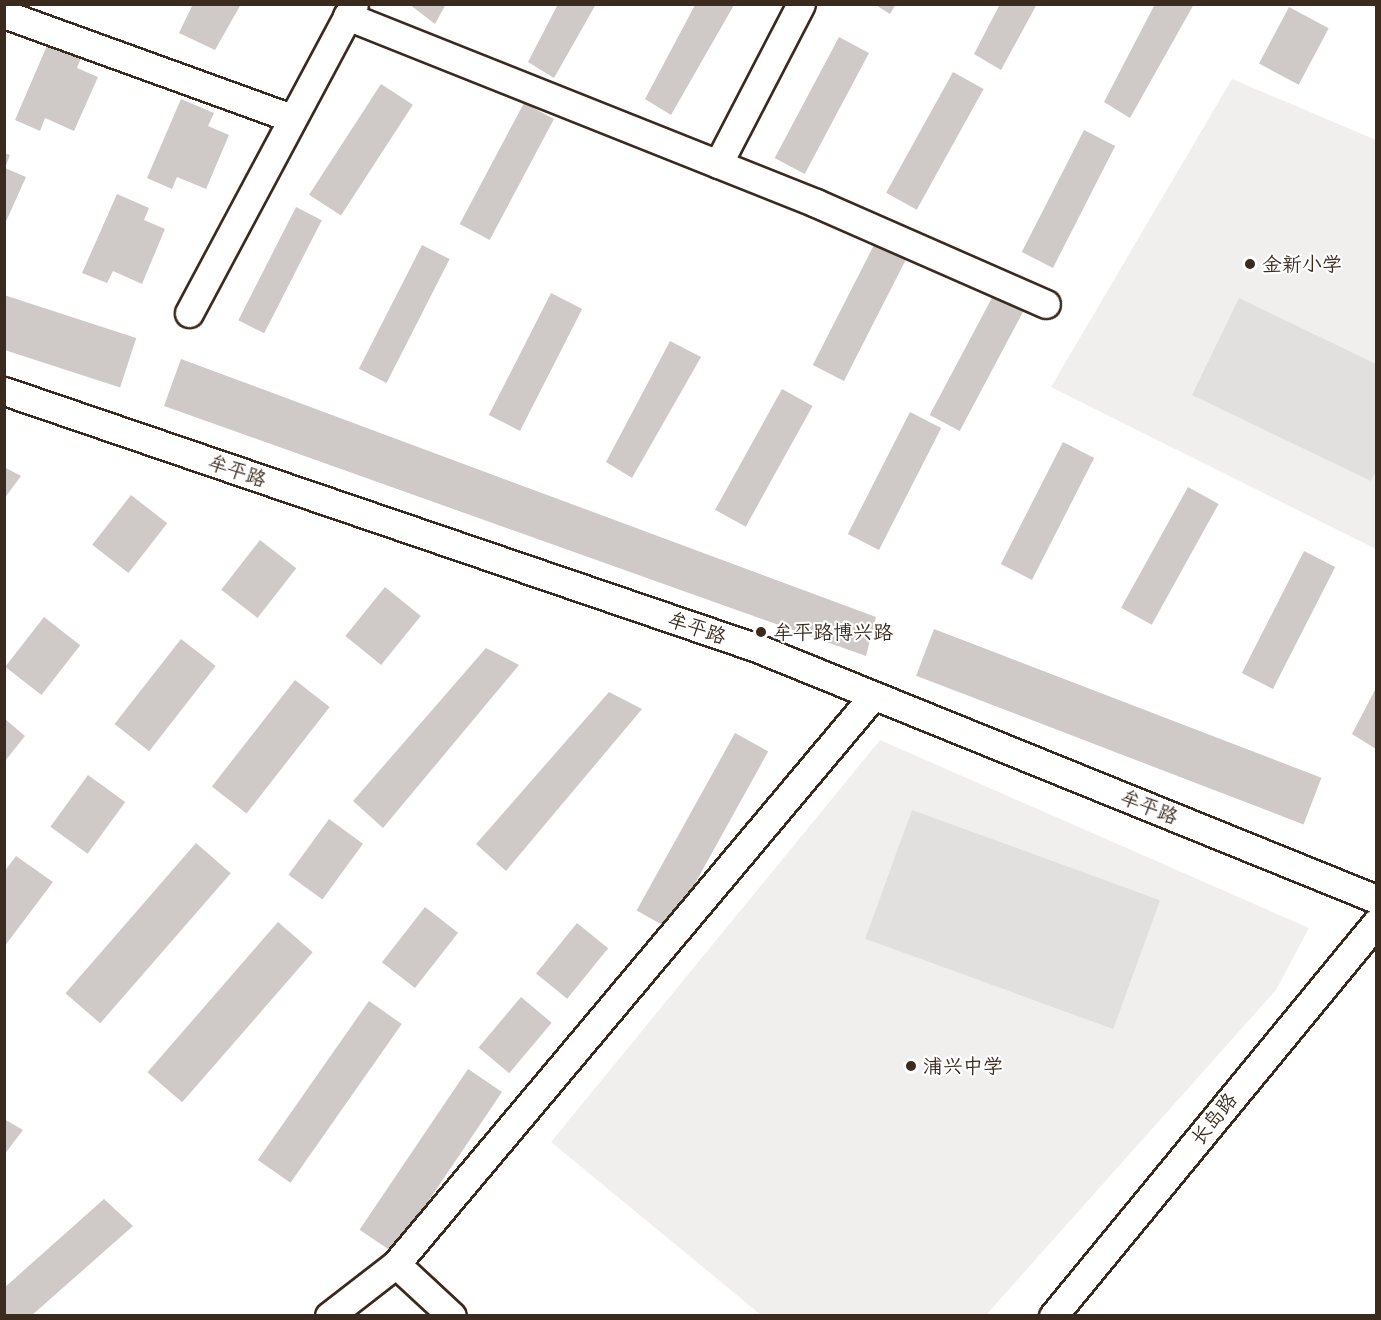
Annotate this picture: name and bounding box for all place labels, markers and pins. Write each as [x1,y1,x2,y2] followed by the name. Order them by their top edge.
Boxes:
[1262,252,1342,276] place label: 金新小学
[1243,257,1257,271] marker: 金新小学
[773,620,893,644] place label: 牟平路博兴路
[754,625,768,639] marker: 牟平路博兴路
[923,1054,1003,1078] place label: 浦兴中学
[904,1059,918,1073] marker: 浦兴中学

